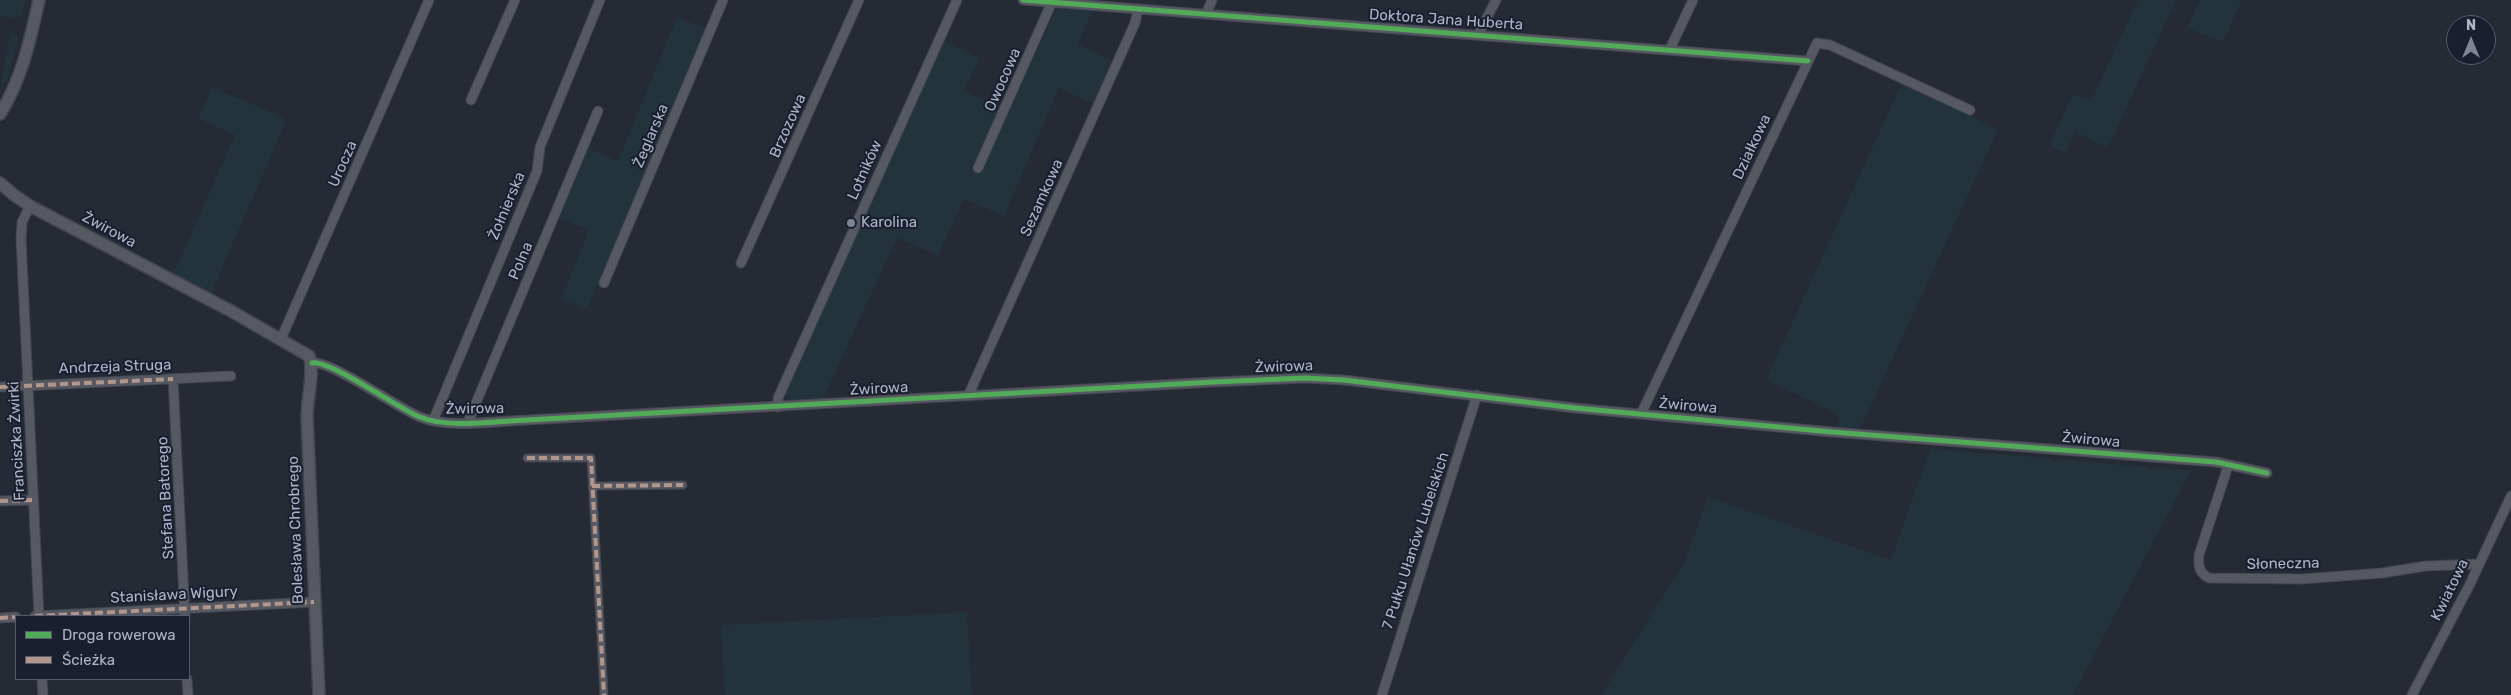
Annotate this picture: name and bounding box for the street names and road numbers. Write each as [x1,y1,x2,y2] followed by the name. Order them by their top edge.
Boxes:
[1368,6,1524,34] street label: Doktora Jana Huberta
[981,46,1025,114] street label: Owocowa
[766,91,810,161] street label: Brzozowa
[630,102,672,170] street label: Żeglarska
[1729,112,1775,182] street label: Działkowa
[844,137,886,203] street label: Lotników
[325,138,361,190] street label: Urocza
[1017,157,1067,239] street label: Sezamkowa
[485,169,529,243] street label: Żołnierska
[79,208,139,252] street label: Żwirowa
[505,239,537,283] street label: Polna
[58,356,172,378] street label: Andrzeja Struga
[1254,357,1314,377] street label: Żwirowa
[849,378,909,400] street label: Żwirowa
[5,381,29,501] street label: Franciszka Żwirki
[1658,394,1718,418] street label: Żwirowa
[446,399,504,419] street label: Żwirowa
[2061,428,2121,452] street label: Żwirowa
[154,436,178,560] street label: Stefana Batorego
[1379,450,1453,632] street label: 7 Pułku Ułanów Lubelskich
[284,456,308,604] street label: Bolesława Chrobrego
[2246,554,2320,574] street label: Słoneczna
[2427,556,2473,624] street label: Kwiatowa
[110,583,238,607] street label: Stanisława Wigury

